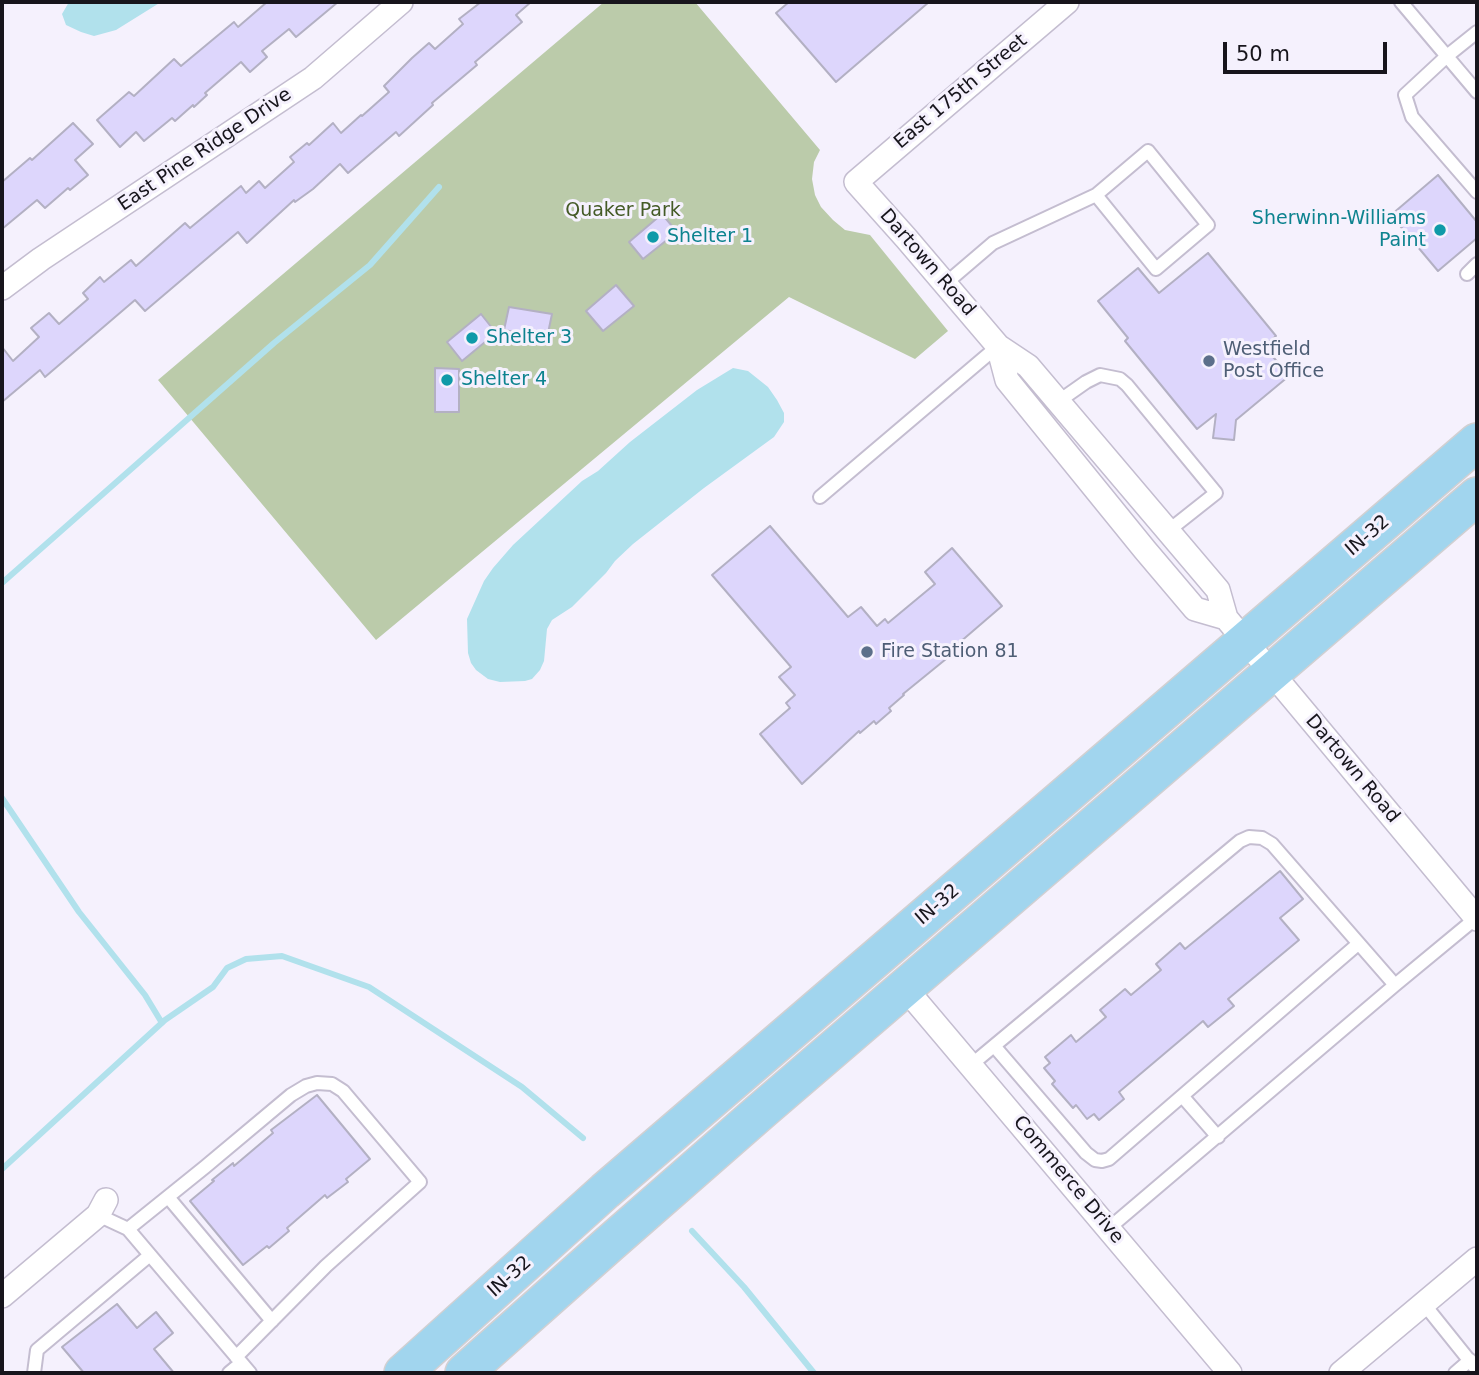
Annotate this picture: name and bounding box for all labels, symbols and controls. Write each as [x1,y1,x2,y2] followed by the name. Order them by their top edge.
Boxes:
[1227,28,1392,72] scale bar
[890,30,1032,154] street label: East 175th Street
[1236,42,1290,66] text: 50 m
[114,83,296,217] street label: East Pine Ridge Drive
[565,200,681,222] park label: Quaker Park
[874,205,980,321] street label: Dartown Road
[1252,208,1426,252] place label: Sherwinn-Williams Paint
[1432,222,1448,238] marker: Sherwinn-Williams Paint
[667,226,753,248] place label: Shelter 1
[645,229,661,245] marker: Shelter 1
[486,327,572,349] place label: Shelter 3
[464,330,480,346] marker: Shelter 3
[1223,339,1324,383] place label: Westfield Post Office
[1201,353,1217,369] marker: Westfield Post Office
[461,369,547,391] place label: Shelter 4
[439,372,455,388] marker: Shelter 4
[1341,511,1395,561] street label: IN-32
[881,641,1019,663] place label: Fire Station 81
[859,644,875,660] marker: Fire Station 81
[1300,710,1404,828] street label: Dartown Road
[911,880,965,930] street label: IN-32
[1008,1111,1128,1249] street label: Commerce Drive
[483,1252,537,1302] street label: IN-32

